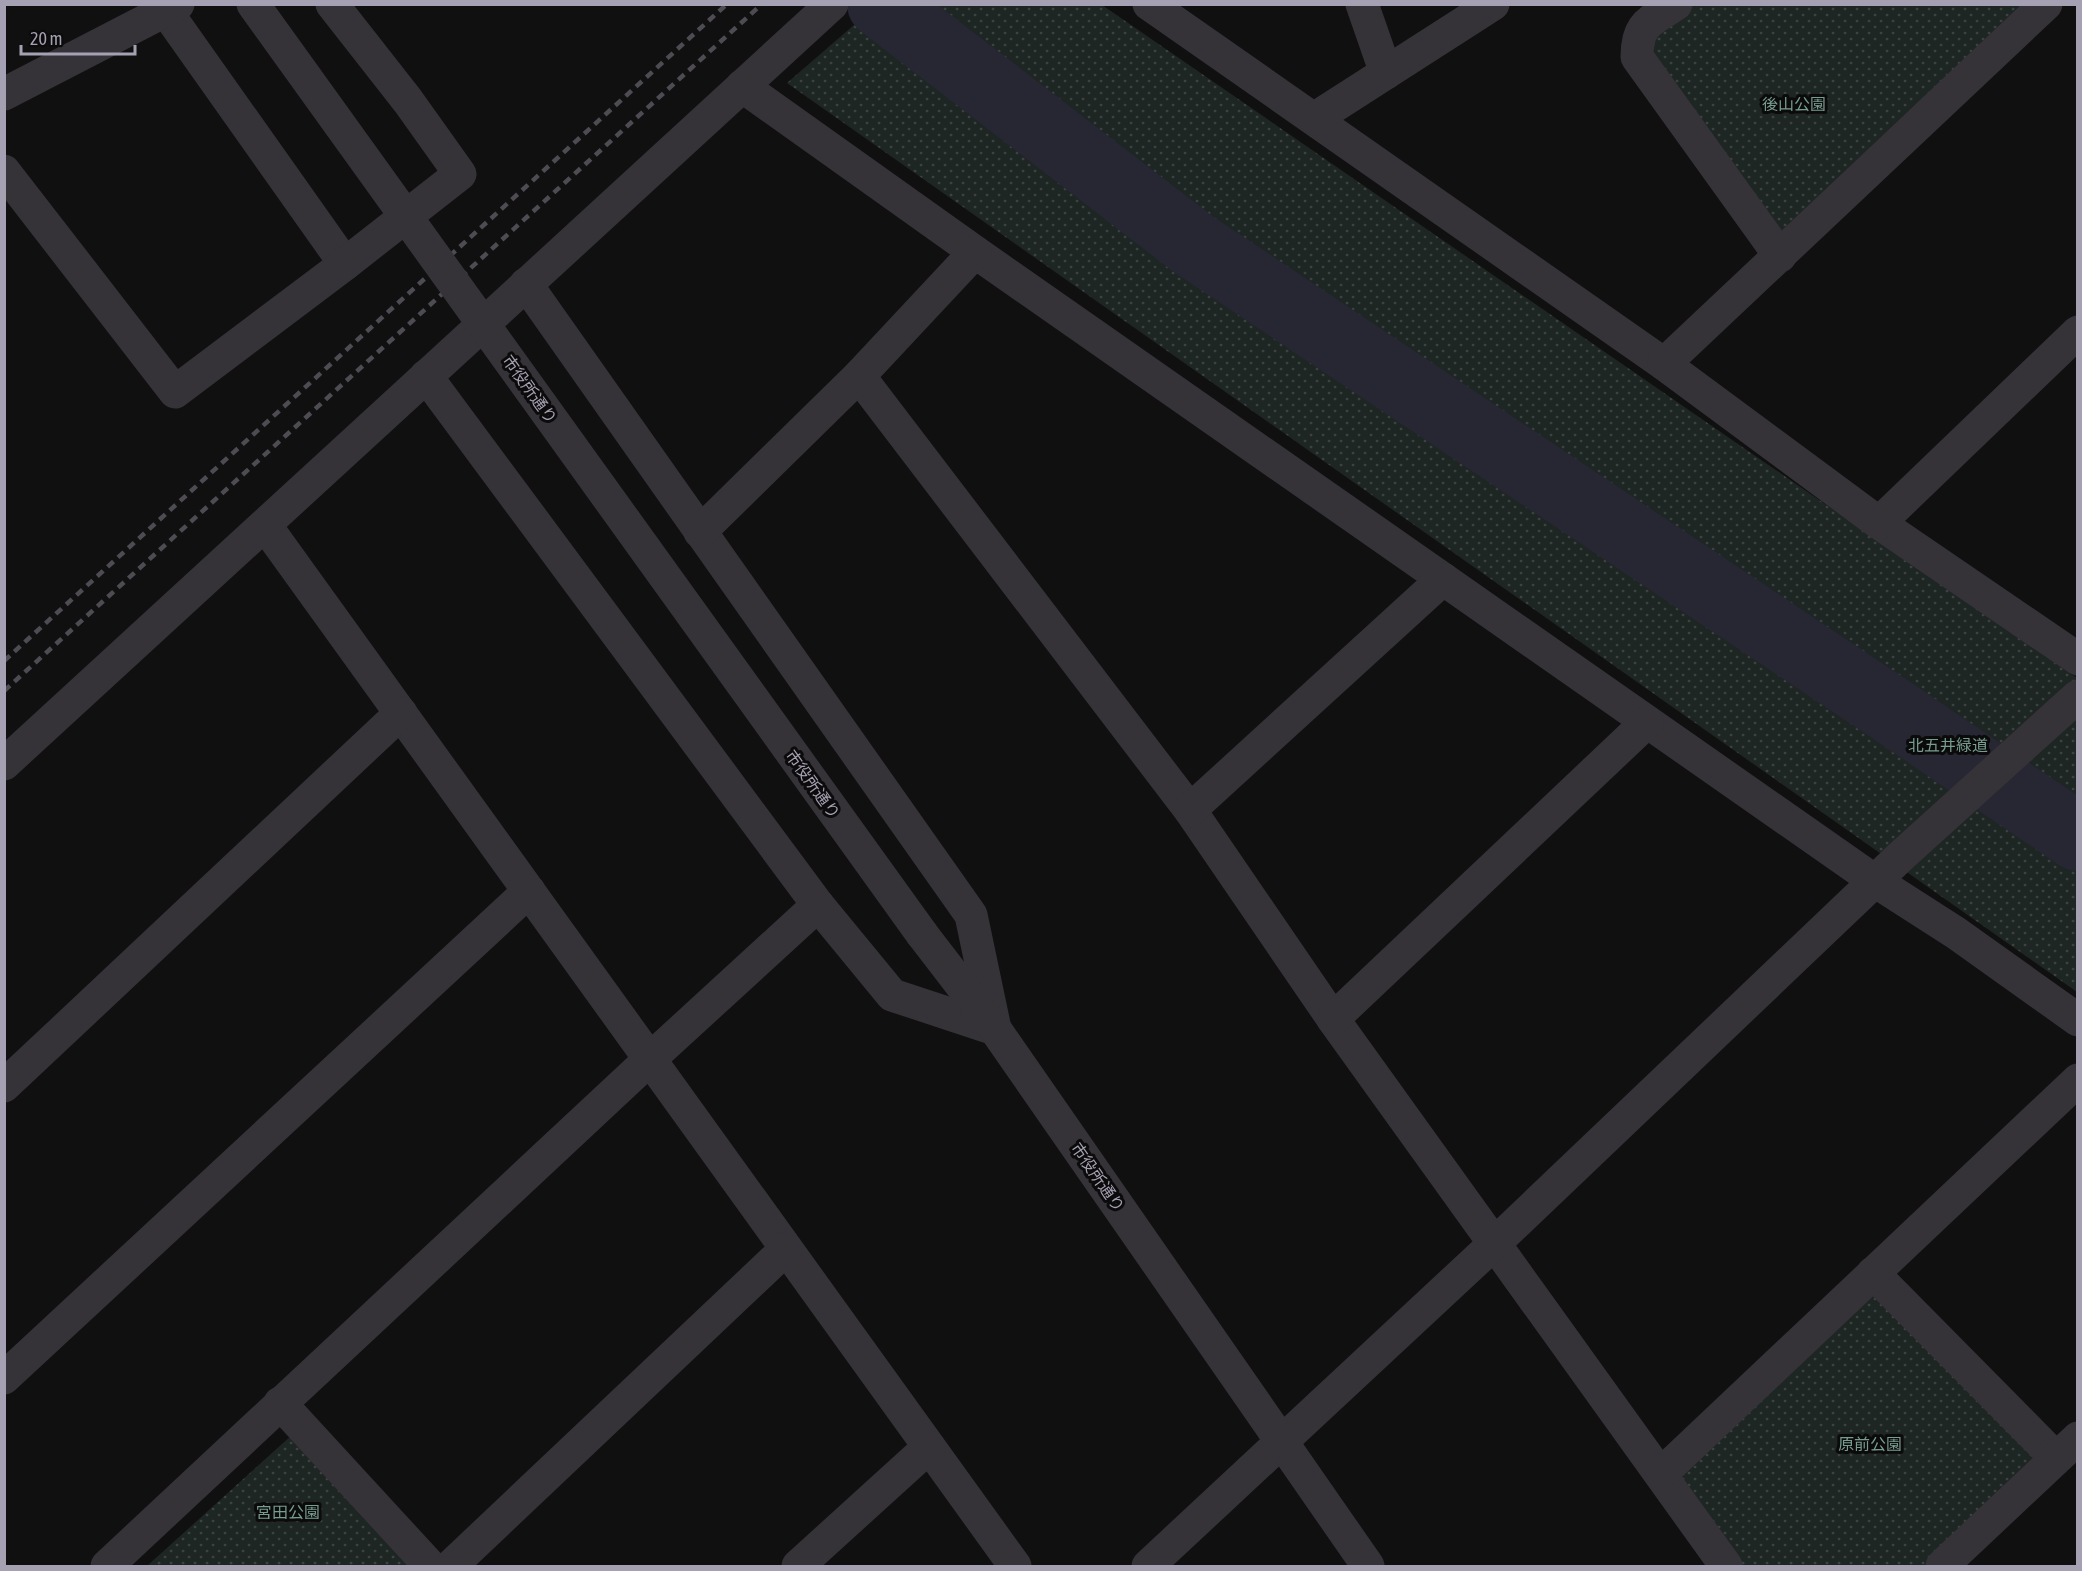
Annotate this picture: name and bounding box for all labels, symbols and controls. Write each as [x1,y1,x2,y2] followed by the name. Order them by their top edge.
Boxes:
[21,18,135,56] scale bar
[30,28,62,49] text: 20 m
[1762,95,1826,113] park label: 後山公園
[499,351,561,427] street label: 市役所通り
[1908,736,1988,754] park label: 北五井緑道
[782,746,844,822] street label: 市役所通り
[1068,1139,1128,1215] street label: 市役所通り
[1838,1435,1902,1453] park label: 原前公園
[256,1503,320,1521] park label: 宮田公園

